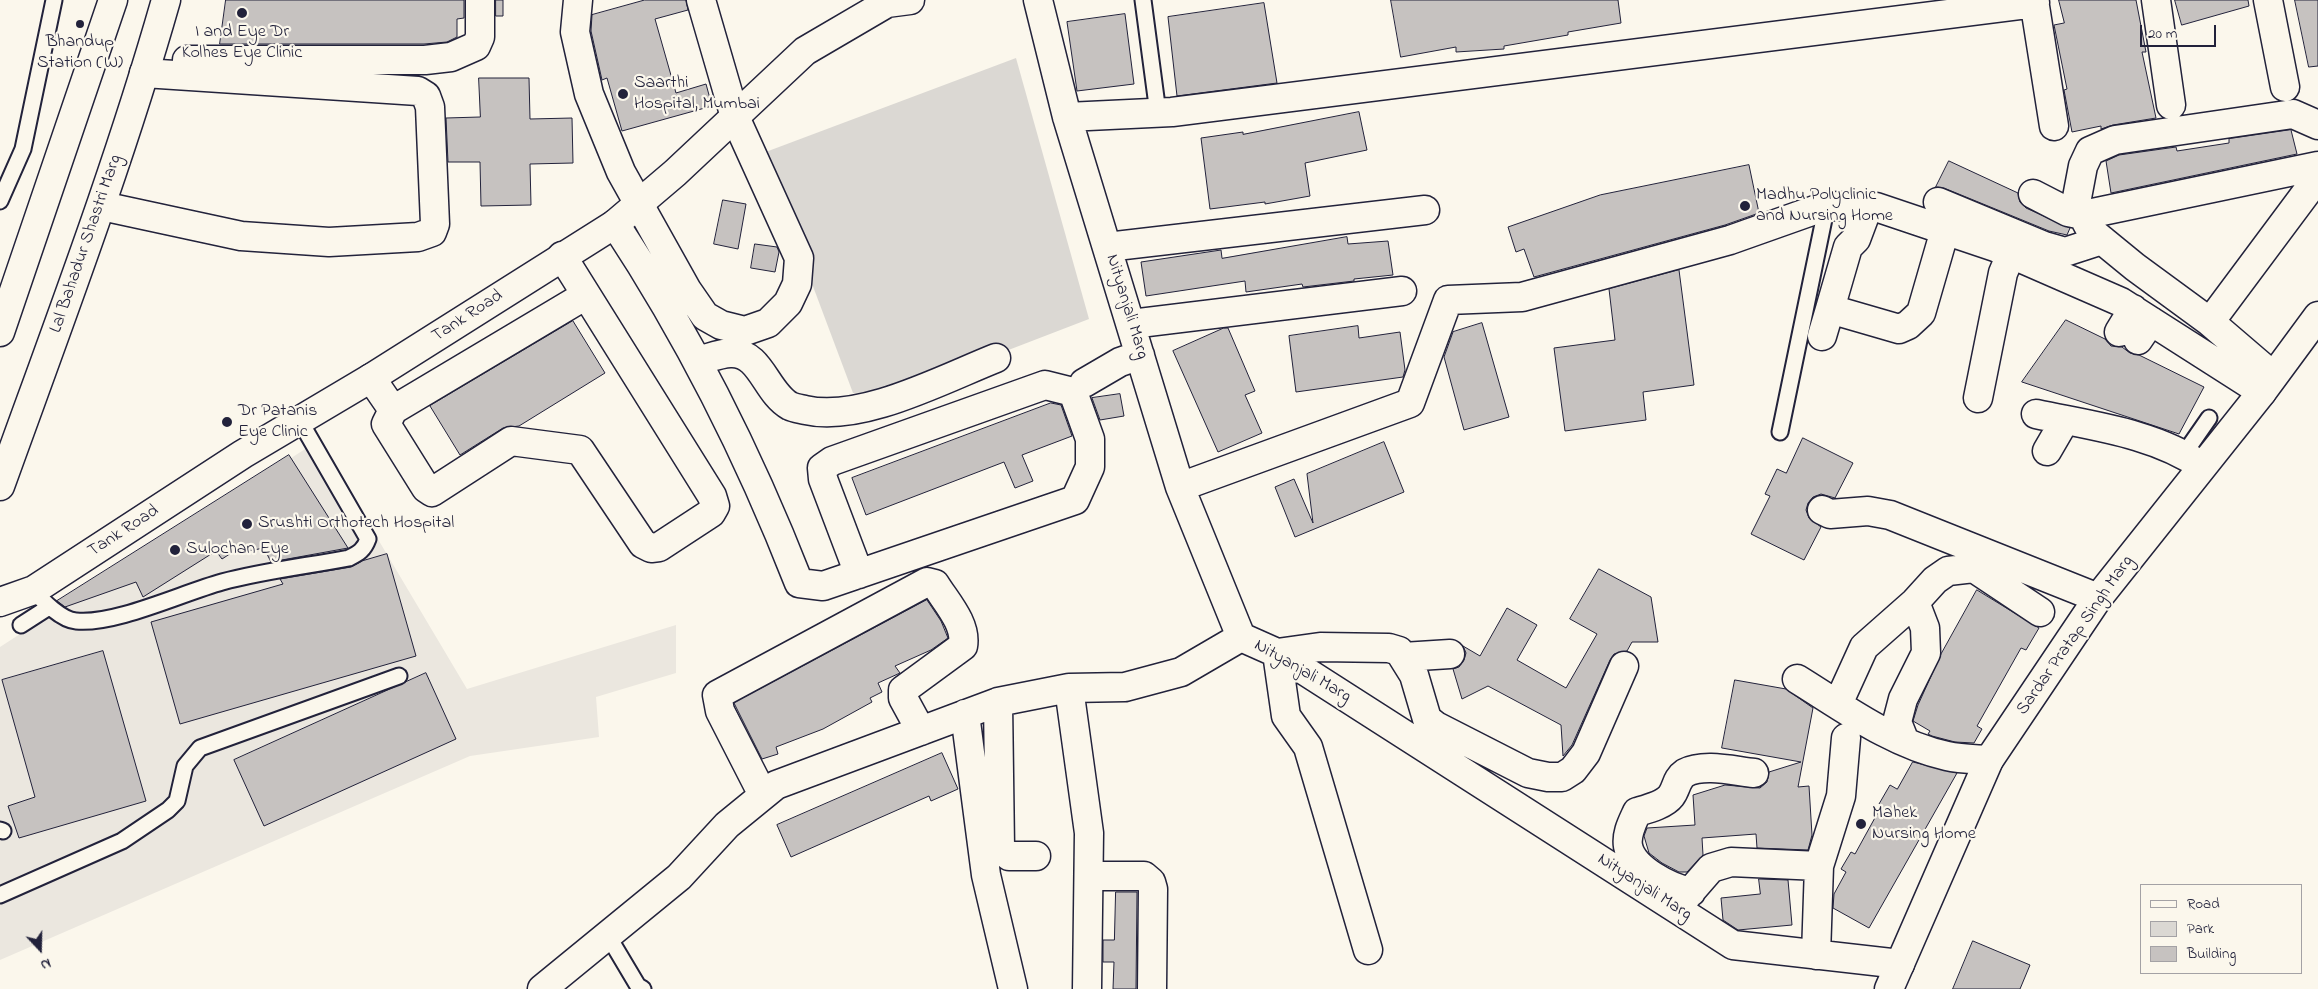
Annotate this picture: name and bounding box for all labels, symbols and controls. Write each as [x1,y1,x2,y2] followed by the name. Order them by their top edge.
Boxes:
[235,6,249,20] marker: I and Eye Dr Kolhes Eye Clinic
[2143,15,2219,47] scale bar
[74,18,86,30] marker: Bhandup Station (W)
[182,22,302,64] place label: I and Eye Dr Kolhes Eye Clinic
[2148,23,2177,45] text: 20 m
[37,32,123,74] place label: Bhandup Station (W)
[634,73,760,116] place label: Saarthi Hospital, Mumbai
[616,87,630,101] marker: Saarthi Hospital, Mumbai
[46,152,128,336] street label: Lal Bahadur Shastri Marg
[1756,185,1893,228] place label: Madhu Polyclinic and Nursing Home
[1738,199,1752,213] marker: Madhu Polyclinic and Nursing Home
[1100,252,1152,362] street label: Nityanjali Marg
[428,286,508,348] street label: Tank Road
[238,401,317,444] place label: Dr Patanis Eye Clinic
[220,415,234,429] marker: Dr Patanis Eye Clinic
[84,501,164,563] street label: Tank Road
[258,513,454,535] place label: Srushti Orthotech Hospital
[240,517,254,531] marker: Srushti Orthotech Hospital
[186,539,289,561] place label: Sulochan Eye
[168,543,182,557] marker: Sulochan Eye
[2013,552,2139,720] street label: Sardar Pratap Singh Marg
[1250,636,1354,708] street label: Nityanjali Marg
[1872,803,1976,846] place label: Mahek Nursing Home
[1854,817,1868,831] marker: Mahek Nursing Home
[1593,849,1695,927] street label: Nityanjali Marg
[2140,884,2303,974] legend
[2187,893,2220,915] text: Road
[2187,918,2214,940] text: Park
[15,924,65,974] north arrow
[2187,943,2236,965] text: Building
[37,952,54,975] text: N

